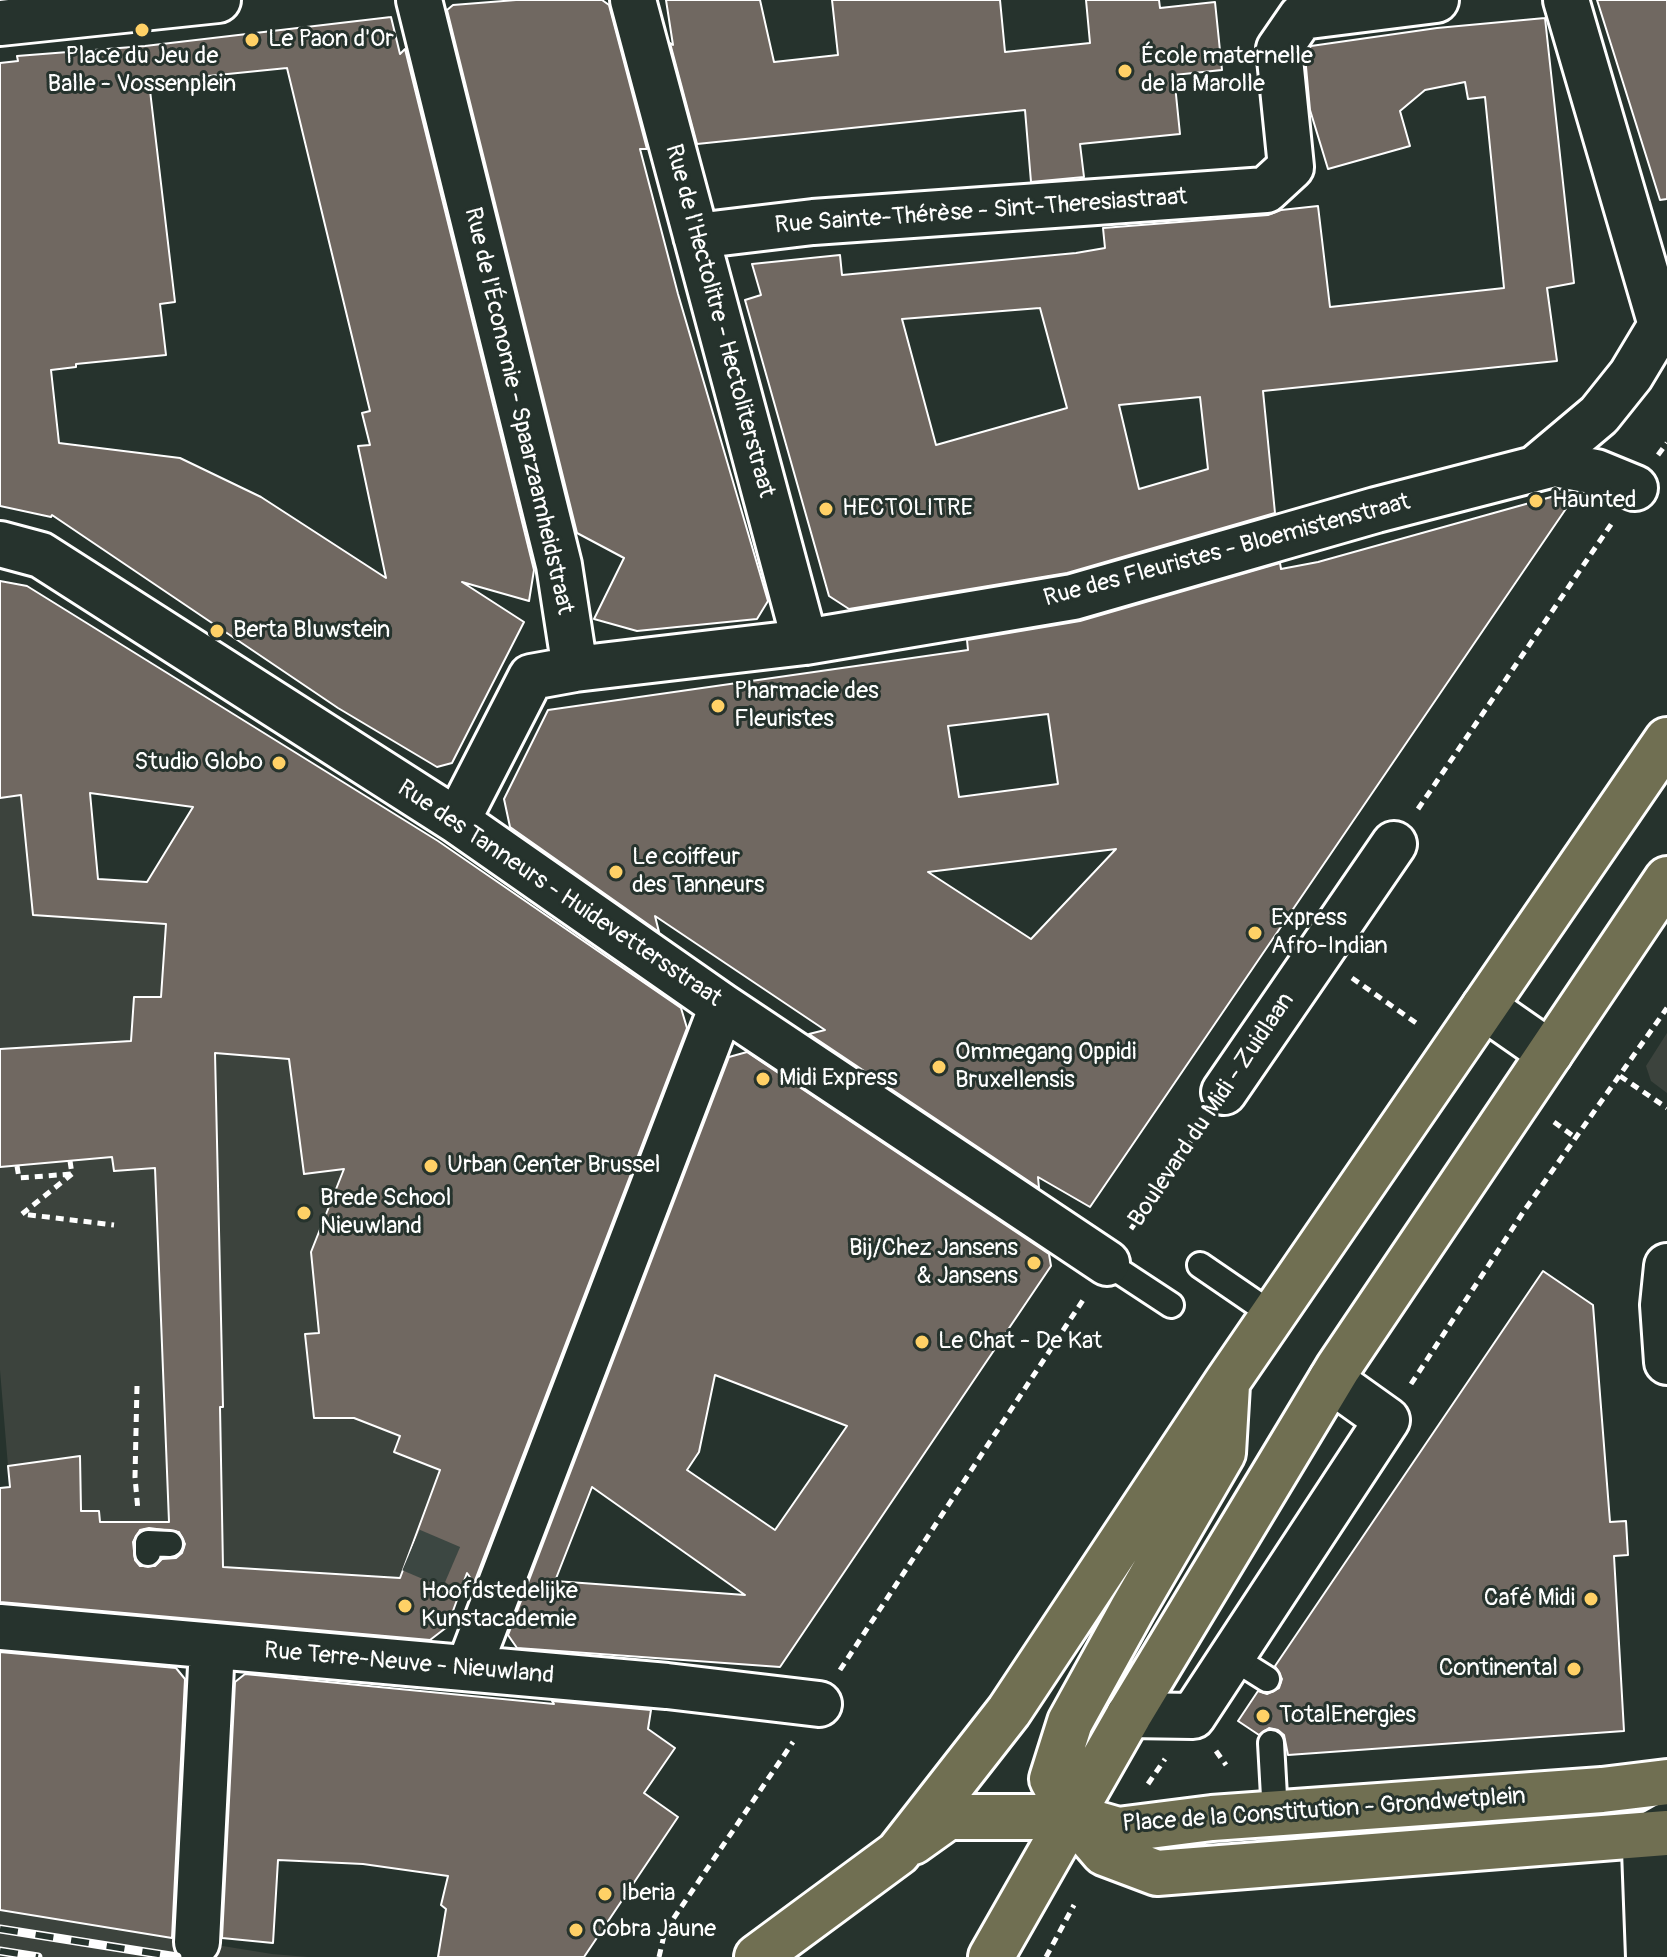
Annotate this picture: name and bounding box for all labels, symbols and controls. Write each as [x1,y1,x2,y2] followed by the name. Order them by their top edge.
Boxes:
[133,21,151,39] marker: Place du Jeu de Balle - Vossenplein
[268,26,394,54] place label: Le Paon d'Or
[243,31,261,49] marker: Le Paon d'Or
[48,43,236,99] place label: Place du Jeu de Balle - Vossenplein
[1141,43,1313,99] place label: École maternelle de la Marolle
[1116,62,1134,80] marker: École maternelle de la Marolle
[658,141,780,501] street label: Rue de l'Hectolitre - Hectoliterstraat
[774,183,1188,241] street label: Rue Sainte-Thérèse - Sint-Theresiastraat
[457,205,579,617] street label: Rue de l'Économie - Spaarzaamheidstraat
[1552,487,1637,515] place label: Haunted
[1041,488,1413,614] street label: Rue des Fleuristes - Bloemistenstraat
[1527,492,1545,510] marker: Haunted
[842,495,973,523] place label: HECTOLITRE
[817,500,835,518] marker: HECTOLITRE
[233,617,390,645] place label: Berta Bluwstein
[208,622,226,640] marker: Berta Bluwstein
[734,678,879,734] place label: Pharmacie des Fleuristes
[709,697,727,715] marker: Pharmacie des Fleuristes
[134,749,263,777] place label: Studio Globo
[270,754,288,772] marker: Studio Globo
[391,774,727,1014] street label: Rue des Tanneurs - Huidevettersstraat
[632,844,764,900] place label: Le coiffeur des Tanneurs
[607,863,625,881] marker: Le coiffeur des Tanneurs
[1271,905,1388,961] place label: Express Afro-Indian
[1246,924,1264,942] marker: Express Afro-Indian
[1123,988,1301,1232] street label: Boulevard du Midi - Zuidlaan
[955,1039,1136,1095] place label: Ommegang Oppidi Bruxellensis
[930,1058,948,1076] marker: Ommegang Oppidi Bruxellensis
[779,1065,898,1093] place label: Midi Express
[754,1070,772,1088] marker: Midi Express
[447,1152,660,1180] place label: Urban Center Brussel
[422,1157,440,1175] marker: Urban Center Brussel
[320,1185,451,1241] place label: Brede School Nieuwland
[295,1204,313,1222] marker: Brede School Nieuwland
[849,1235,1018,1291] place label: Bij/Chez Jansens & Jansens
[1025,1254,1043,1272] marker: Bij/Chez Jansens & Jansens
[938,1328,1102,1356] place label: Le Chat - De Kat
[913,1333,931,1351] marker: Le Chat - De Kat
[421,1578,578,1634] place label: Hoofdstedelijke Kunstacademie
[1484,1585,1575,1613] place label: Café Midi
[1582,1590,1600,1608] marker: Café Midi
[396,1597,414,1615] marker: Hoofdstedelijke Kunstacademie
[263,1637,555,1691] street label: Rue Terre-Neuve - Nieuwland
[1439,1655,1558,1683] place label: Continental
[1565,1660,1583,1678] marker: Continental
[1279,1702,1416,1730] place label: TotalEnergies
[1254,1707,1272,1725] marker: TotalEnergies
[1121,1783,1527,1839] street label: Place de la Constitution - Grondwetplein
[621,1880,675,1908] place label: Iberia
[596,1885,614,1903] marker: Iberia
[592,1916,716,1944] place label: Cobra Jaune
[567,1921,585,1939] marker: Cobra Jaune

